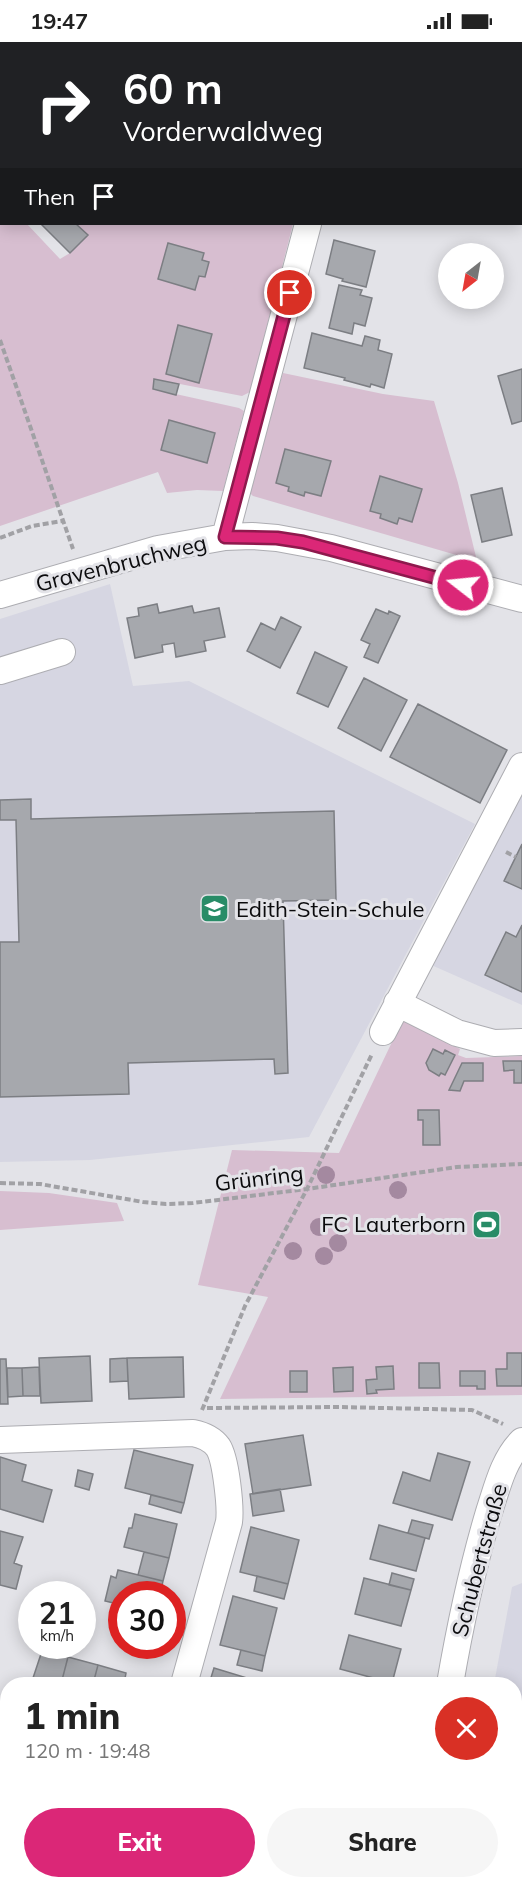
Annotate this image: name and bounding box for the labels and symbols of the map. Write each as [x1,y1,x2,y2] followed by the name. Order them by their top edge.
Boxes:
[438,243,504,309] north arrow
[264,267,315,318] pin
[33,528,209,598] street label: Gravenbruchweg
[431,553,495,617] position arrow
[199,893,231,925] school or university icon: Edith-Stein-Schule
[236,895,425,923] place label: Edith-Stein-Schule
[213,1159,305,1197] street label: Grünring
[471,1208,503,1240] sports icon: FC Lauterborn
[321,1210,466,1238] place label: FC Lauterborn
[445,1480,513,1640] street label: Schubertstraße
[108,1581,186,1659] speed limit sign: 30

